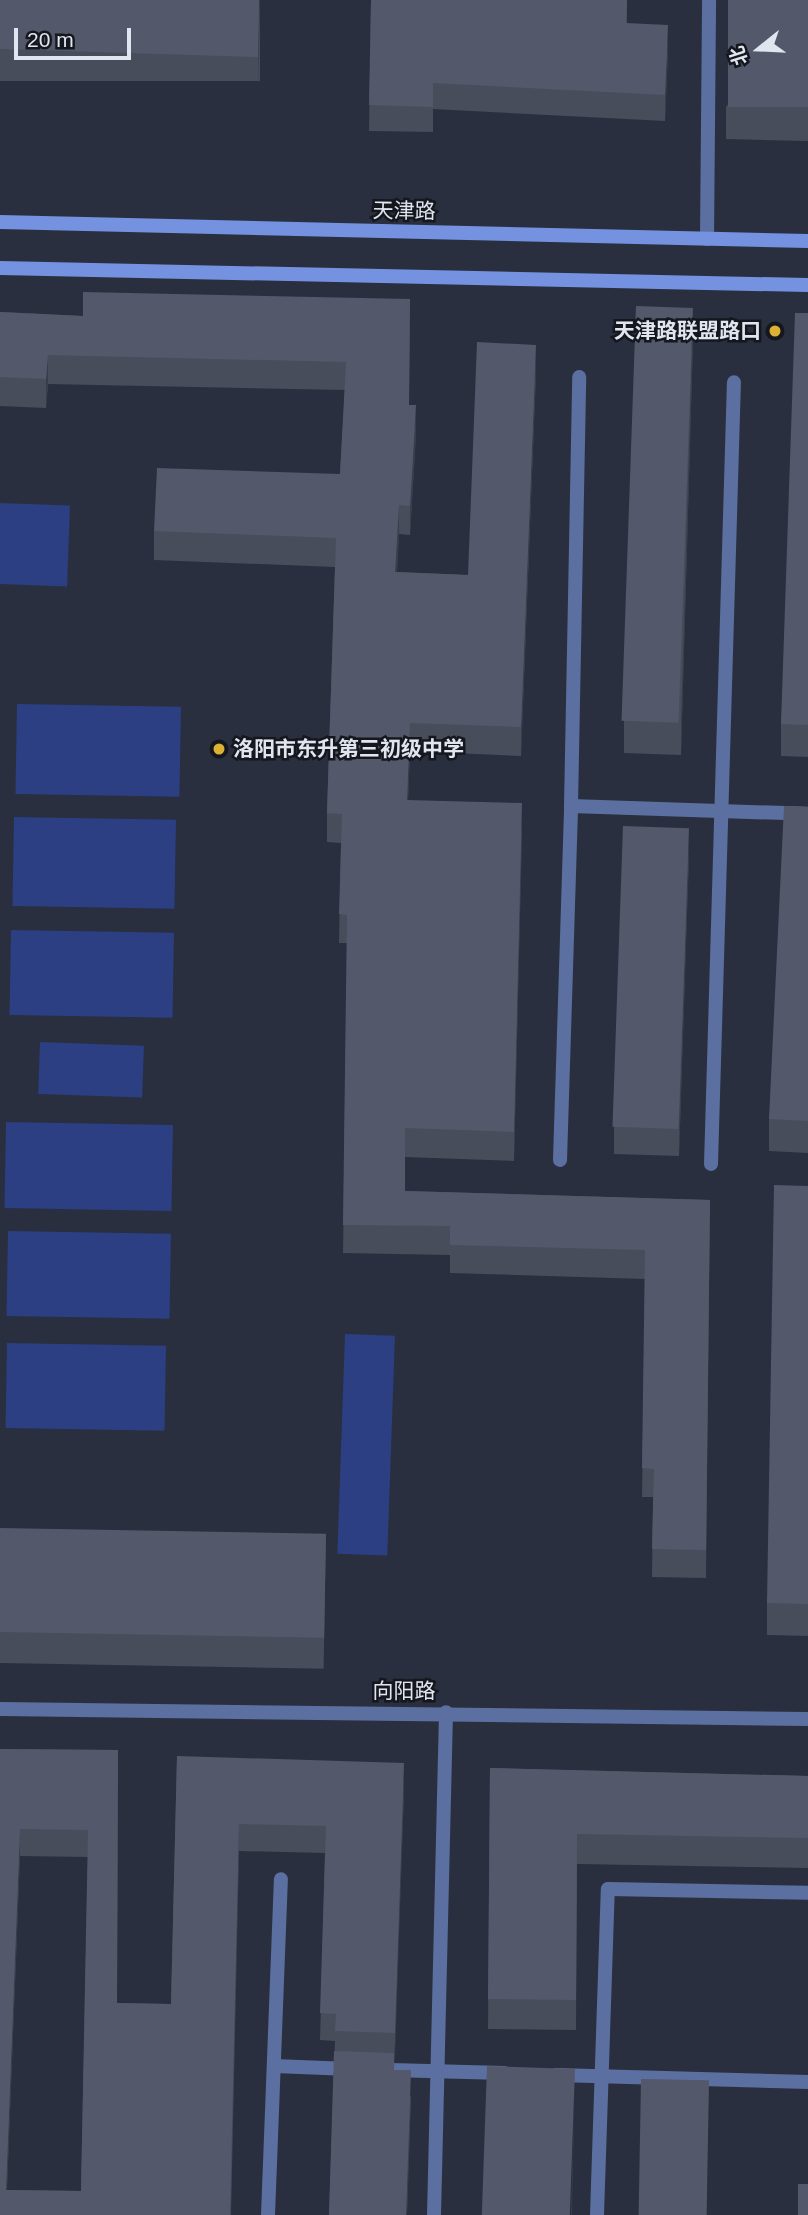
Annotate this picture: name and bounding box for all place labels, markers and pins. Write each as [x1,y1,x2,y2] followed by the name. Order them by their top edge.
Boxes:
[614,318,761,344] place label: 天津路联盟路口
[767,323,783,339] marker: 天津路联盟路口
[233,736,464,762] place label: 洛阳市东升第三初级中学
[211,741,227,757] marker: 洛阳市东升第三初级中学

